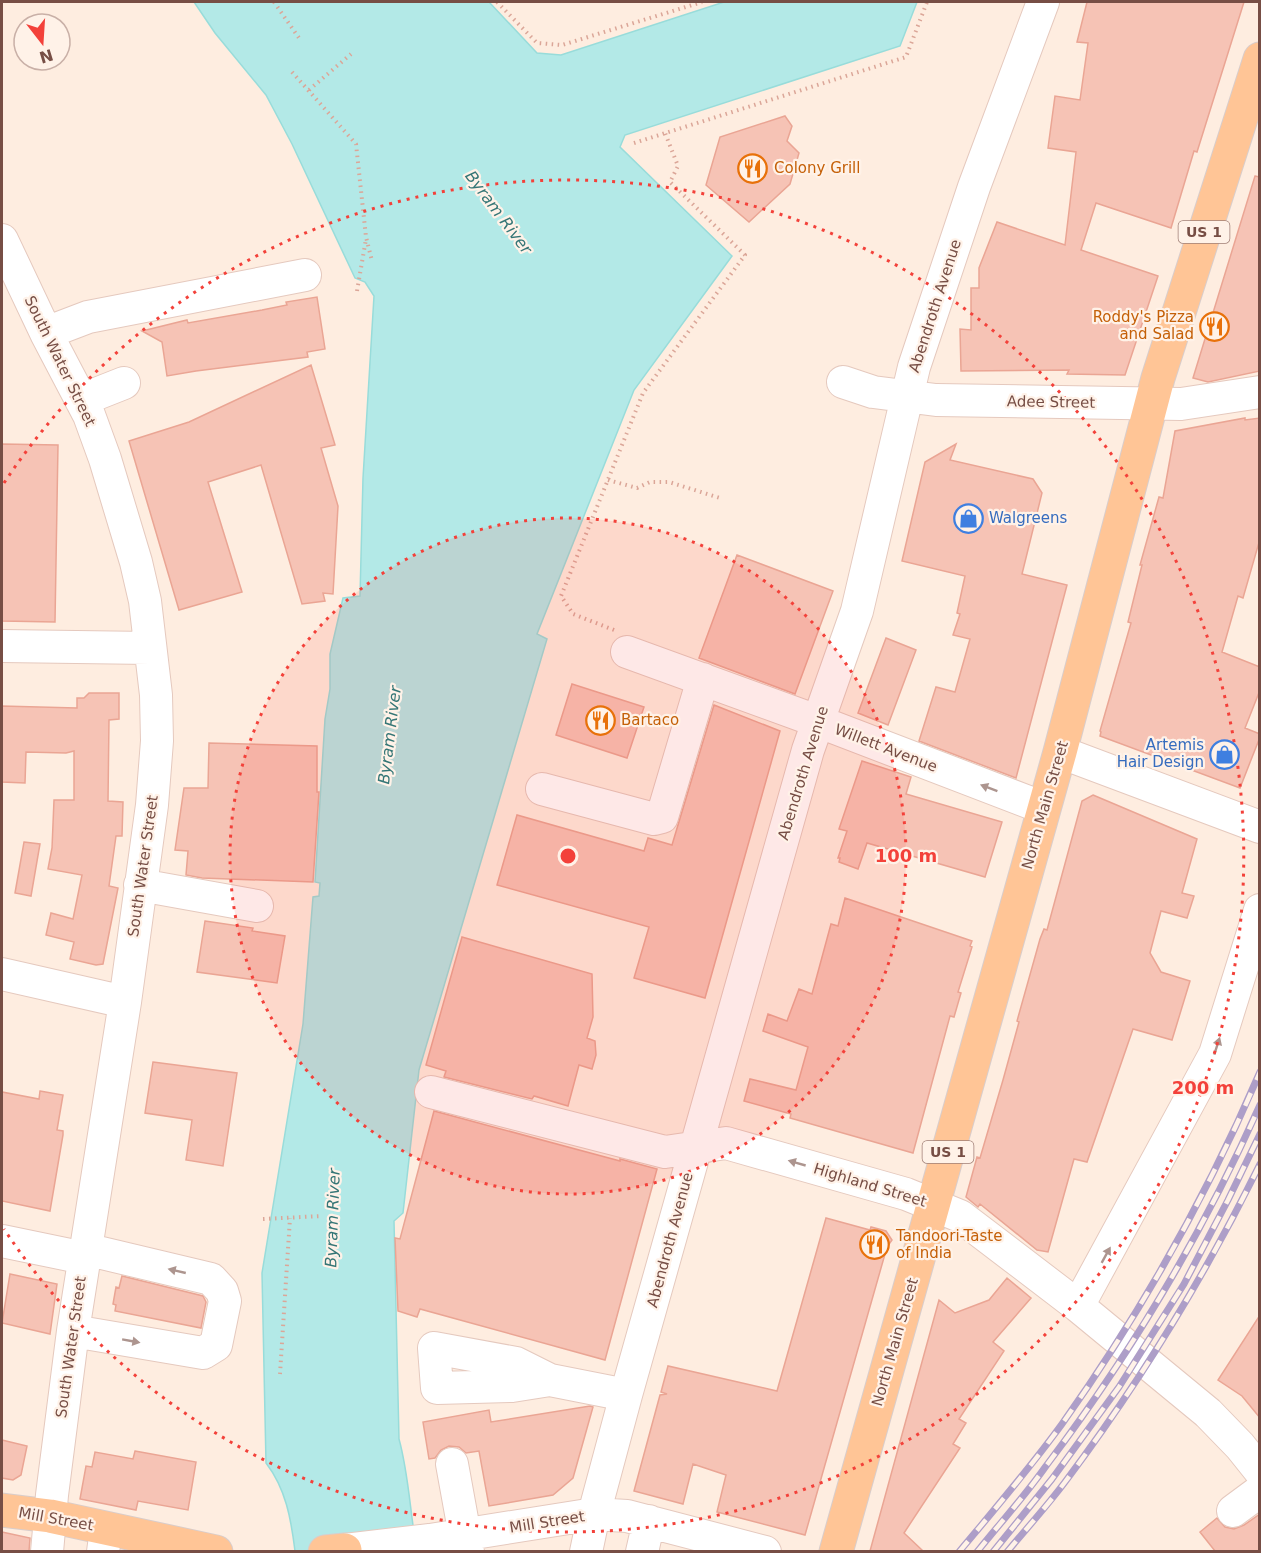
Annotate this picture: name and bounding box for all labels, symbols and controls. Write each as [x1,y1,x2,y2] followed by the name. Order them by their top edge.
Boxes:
[12,12,72,72] north arrow
[37,45,55,67] text: N
[737,152,769,184] restaurant icon: Colony Grill
[774,159,860,177] place label: Colony Grill
[461,167,537,259] water label: Byram River
[1178,221,1230,243] road number: US 1
[905,237,965,375] street label: Abendroth Avenue
[21,293,99,429] street label: South Water Street
[1093,308,1194,343] place label: Roddy's Pizza and Salad
[1199,310,1231,342] restaurant icon: Roddy's Pizza and Salad
[1007,392,1095,412] street label: Adee Street
[952,502,984,534] shop icon: Walgreens
[989,509,1068,527] place label: Walgreens
[374,683,405,785] water label: Byram River
[584,704,616,736] restaurant icon: Bartaco
[774,704,832,842] street label: Abendroth Avenue
[621,711,679,729] place label: Bartaco
[832,720,940,776] street label: Willett Avenue
[1117,736,1204,771] place label: Artemis Hair Design
[1209,738,1241,770] shop icon: Artemis Hair Design
[1018,739,1072,871] street label: North Main Street
[980,783,998,792] one-way arrow
[124,794,162,938] street label: South Water Street
[875,845,937,866] text: 100 m
[558,846,578,866] centre of rings
[1213,1037,1222,1055] one-way arrow
[1172,1077,1234,1098] text: 200 m
[922,1141,974,1163] road number: US 1
[788,1158,806,1167] one-way arrow
[811,1159,929,1211] street label: Highland Street
[321,1167,344,1268] water label: Byram River
[643,1171,697,1309] street label: Abendroth Avenue
[895,1227,1002,1262] place label: Tandoori-Taste of India
[859,1229,891,1261] restaurant icon: Tandoori-Taste of India
[1101,1246,1111,1263] one-way arrow
[167,1266,186,1275] one-way arrow
[52,1275,90,1419] street label: South Water Street
[868,1276,922,1408] street label: North Main Street
[121,1337,140,1346] one-way arrow
[17,1504,95,1534] street label: Mill Street
[508,1507,586,1537] street label: Mill Street

